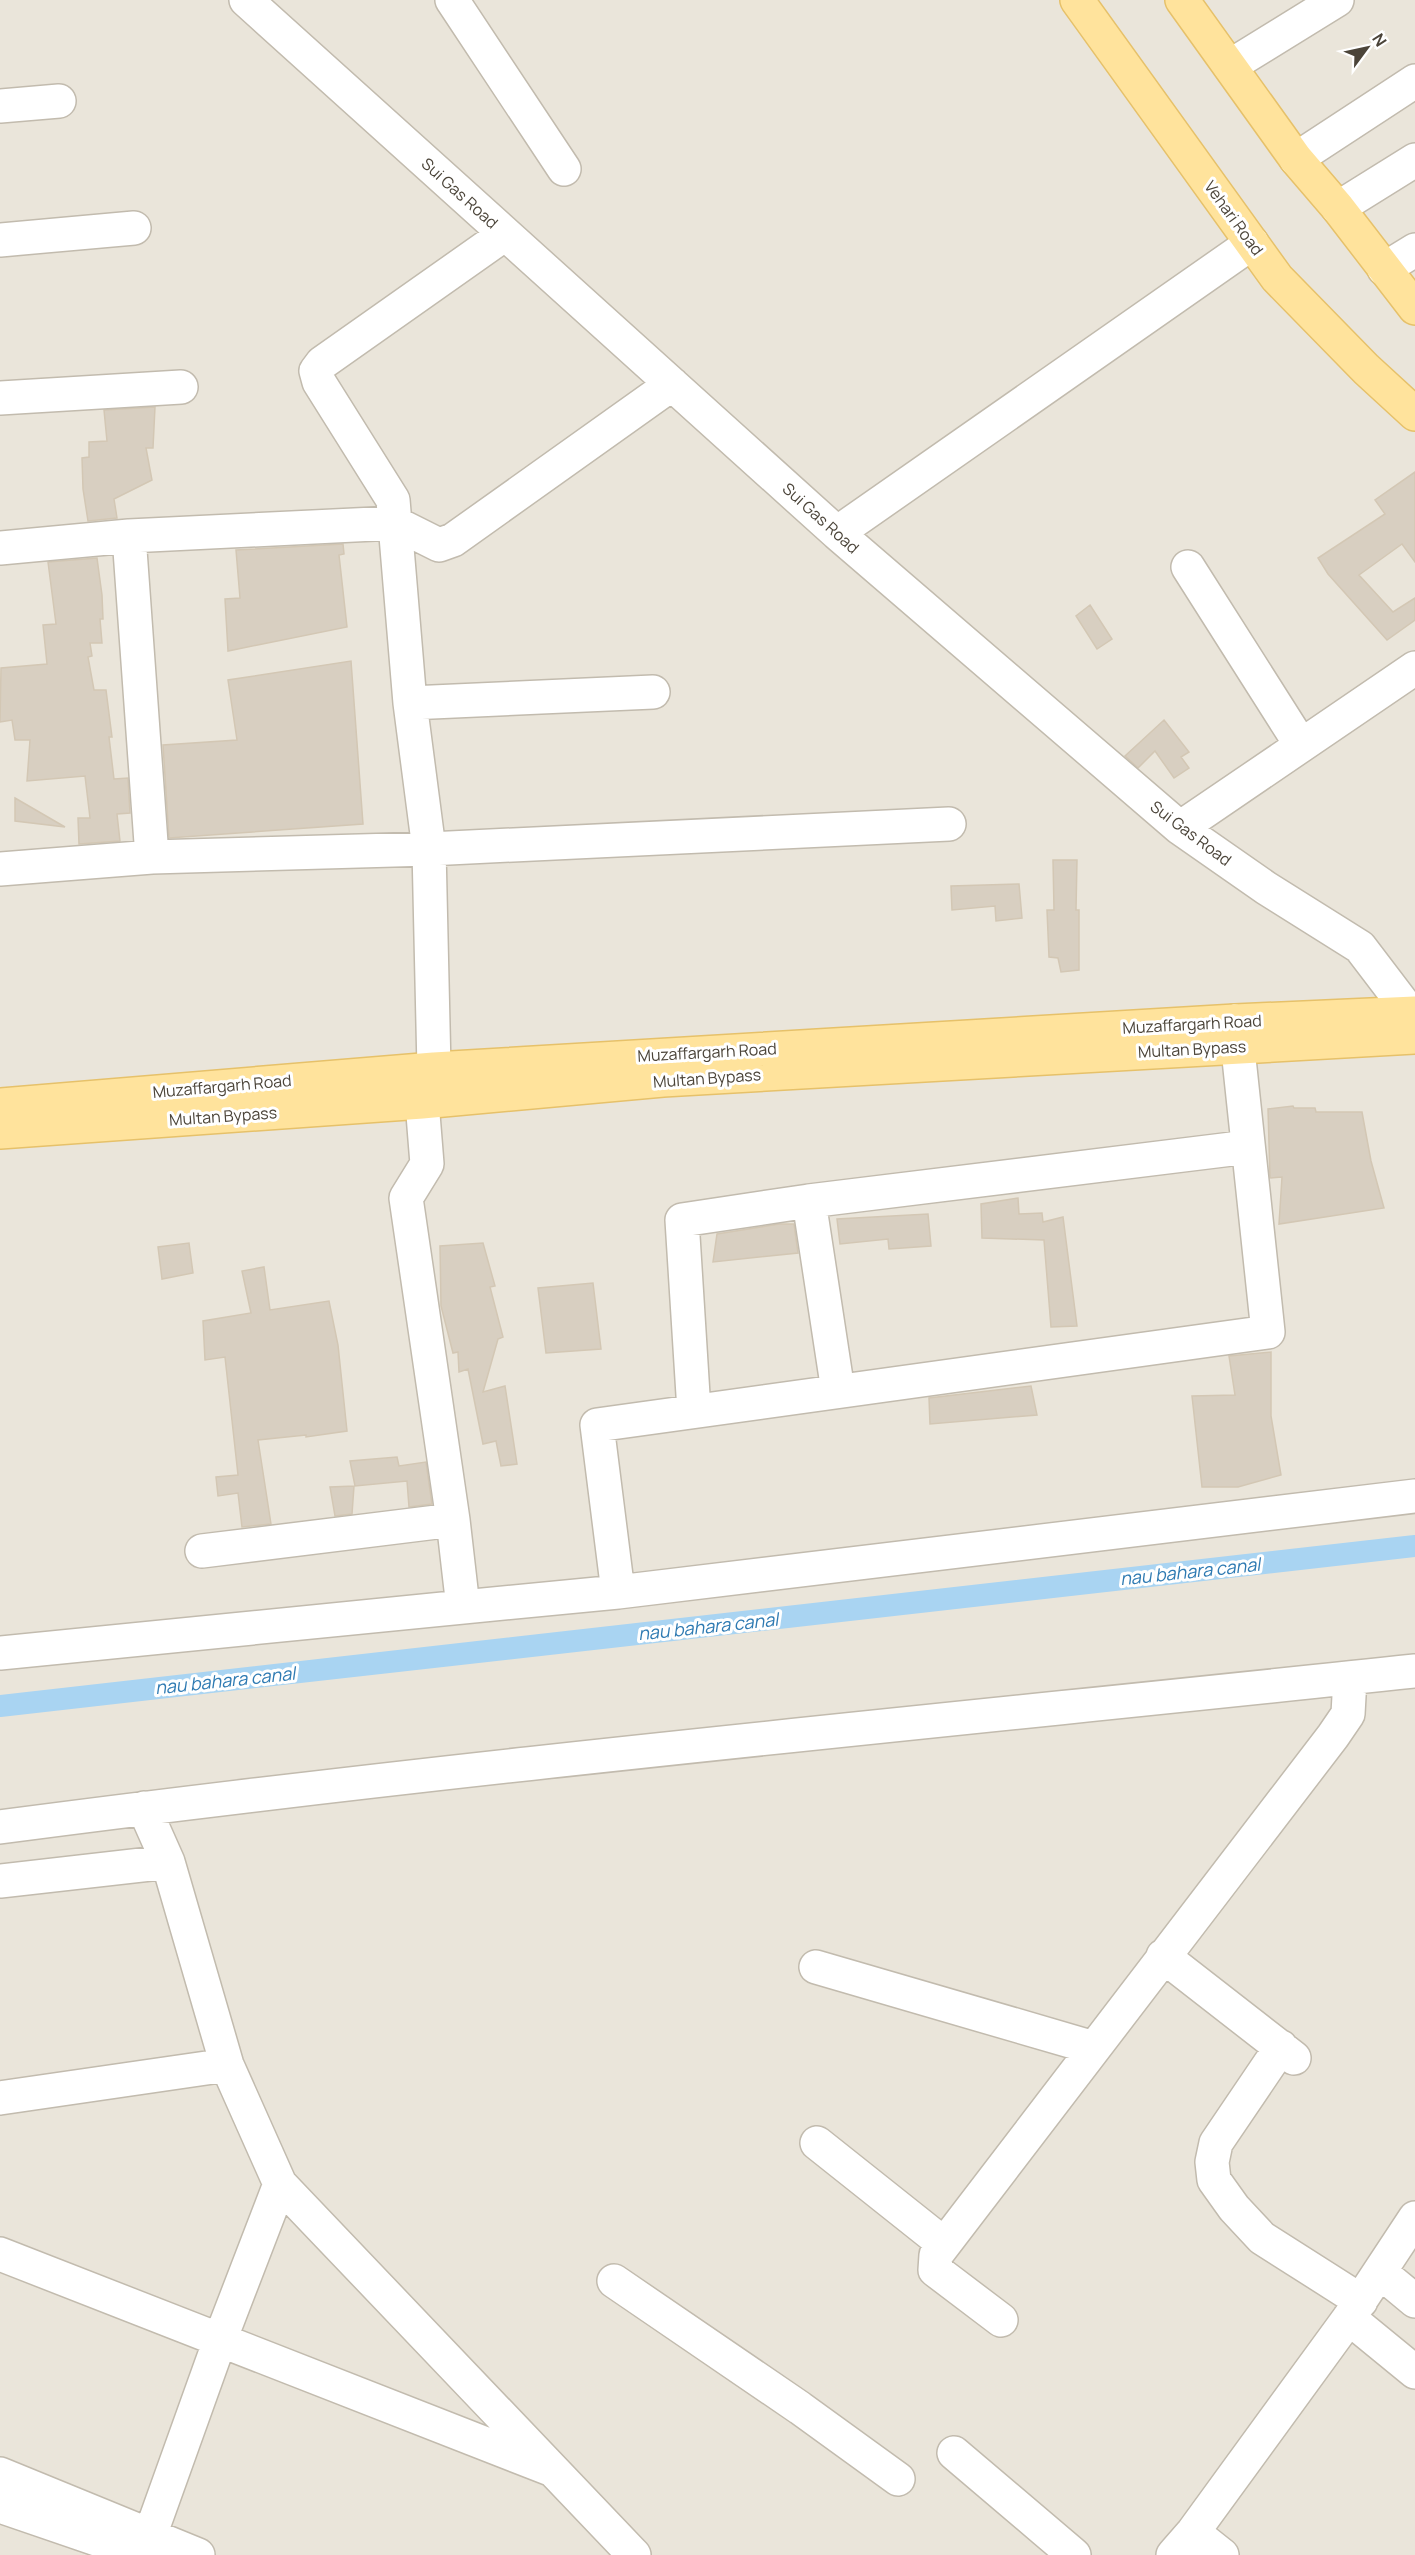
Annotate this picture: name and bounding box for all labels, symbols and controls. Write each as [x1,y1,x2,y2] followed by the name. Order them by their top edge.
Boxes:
[1337,18,1397,78] north arrow
[1367,29,1392,51] text: N
[417,153,503,233] street label: Sui Gas Road
[1200,176,1268,260] street label: Vehari Road
[778,478,864,558] street label: Sui Gas Road
[1146,795,1236,871] street label: Sui Gas Road
[1122,1009,1262,1039] street label: Muzaffargarh Road
[1137,1035,1247,1063] street label: Multan Bypass
[637,1037,777,1067] street label: Muzaffargarh Road
[652,1063,762,1093] street label: Multan Bypass
[152,1069,292,1103] street label: Muzaffargarh Road
[168,1101,278,1131] street label: Multan Bypass
[1119,1551,1264,1590] water label: nau bahara canal
[637,1606,782,1645] water label: nau bahara canal
[154,1660,299,1699] water label: nau bahara canal

